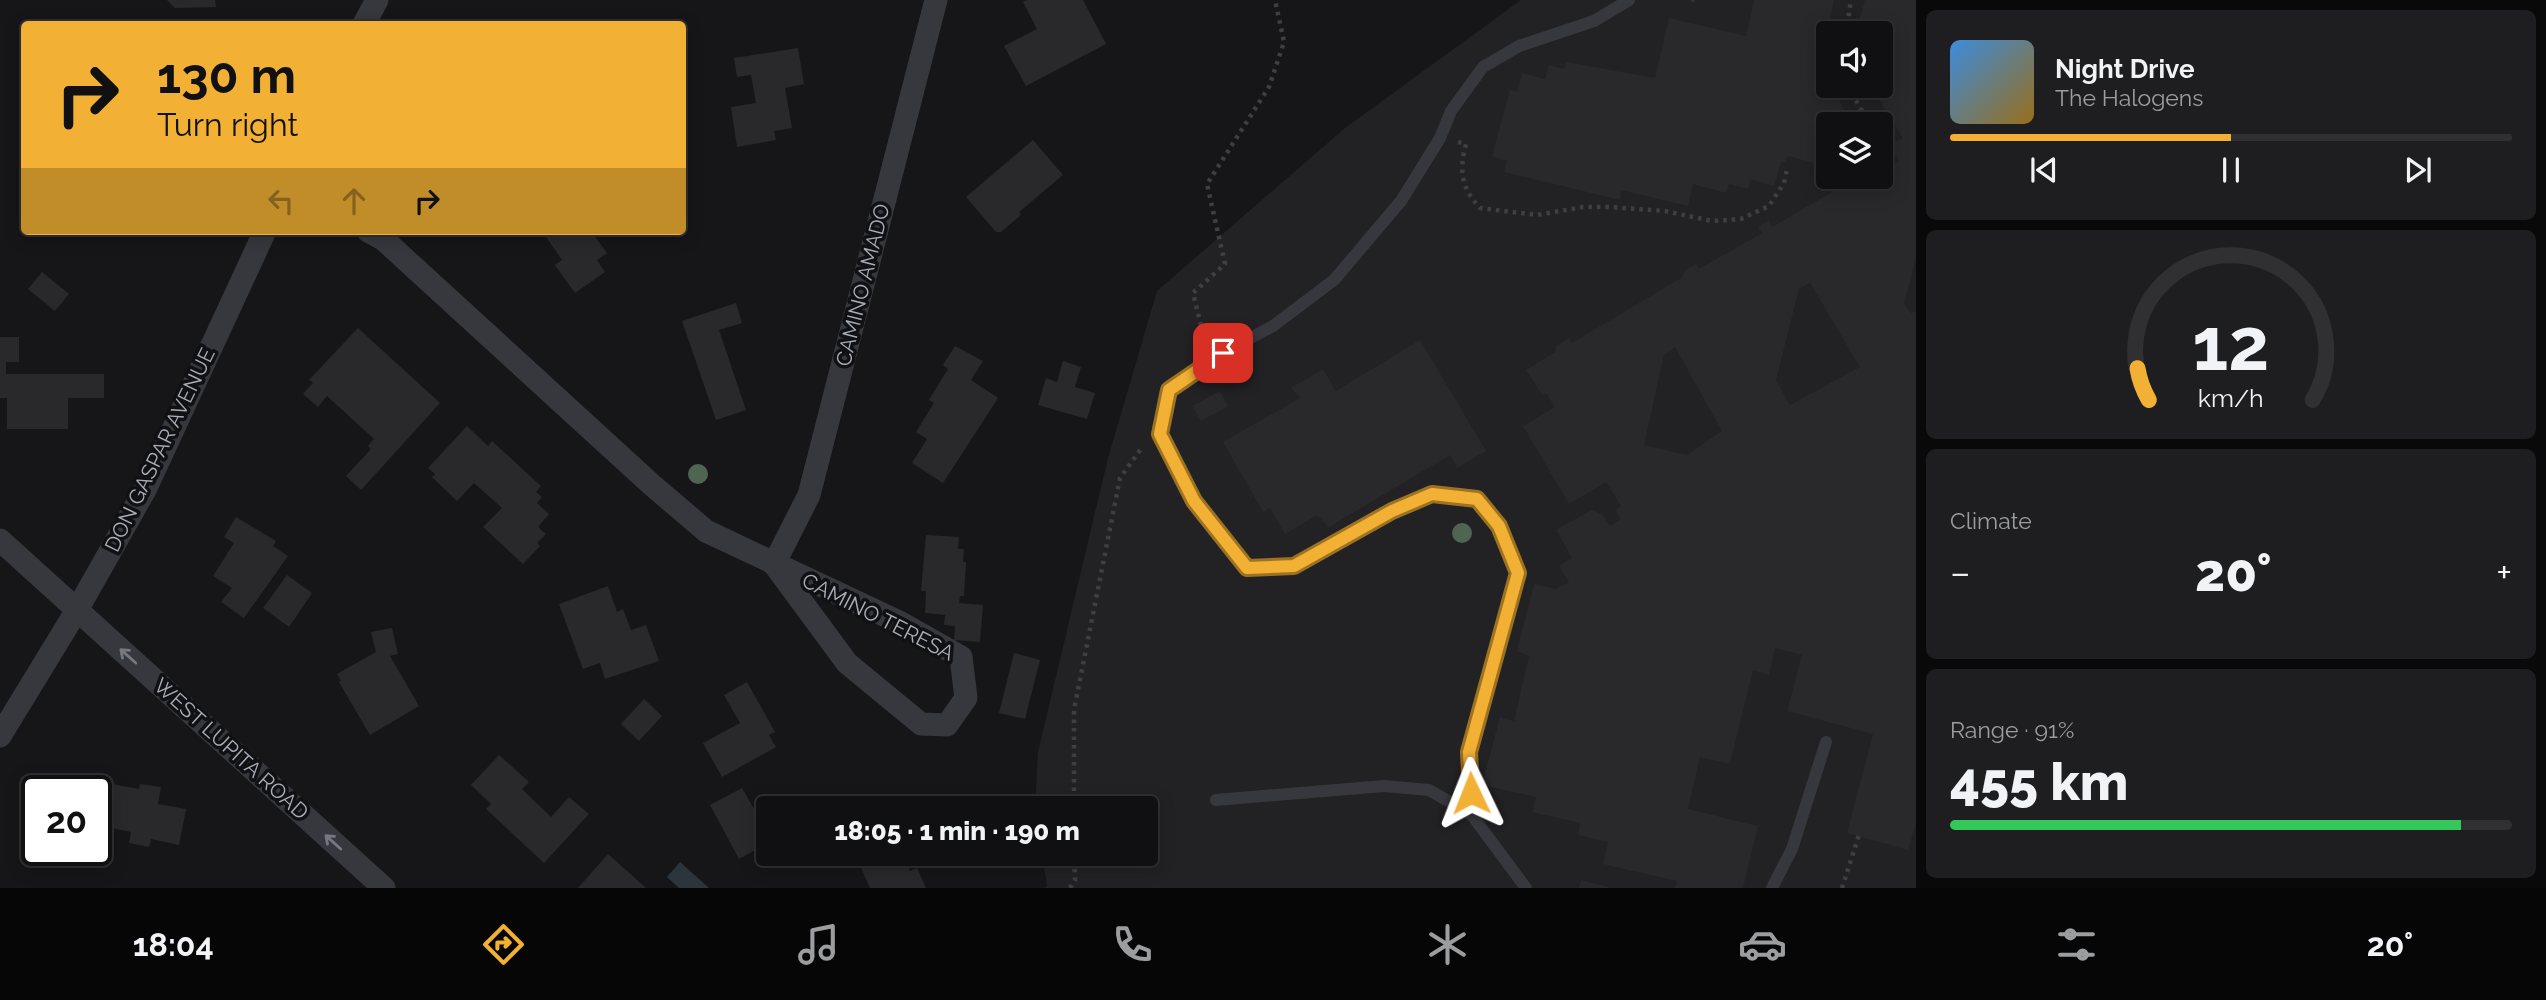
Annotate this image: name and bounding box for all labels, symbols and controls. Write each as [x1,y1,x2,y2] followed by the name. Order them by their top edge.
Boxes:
[1816,21,1893,189] map controls
[1816,21,1893,98] button: sound
[157,47,296,104] text: 130 m
[42,49,133,140] icon: right
[2055,54,2194,84] text: Night Drive
[2055,84,2203,111] text: The Halogens
[157,106,298,143] text: Turn right
[1816,112,1893,189] button: layers
[2025,151,2063,189] icon: previous
[2212,151,2250,189] icon: pause
[2399,151,2437,189] icon: next
[262,182,300,220] icon: left
[335,182,373,220] icon: ahead
[408,182,446,220] icon: right
[830,201,895,369] street label: CAMINO AMADO
[2192,303,2270,388] text: 12
[1193,323,1253,383] pin
[1204,334,1242,372] icon: arrive
[99,344,220,556] street label: DON GASPAR AVENUE
[2198,383,2264,413] text: km/h
[1950,507,2032,534] text: Climate
[2195,542,2272,603] text: 20°
[1950,550,1970,595] text: −
[2496,550,2512,595] text: +
[798,567,958,666] street label: CAMINO TERESA
[120,648,137,665] one-way arrow
[149,673,314,825] street label: WEST LUPITA ROAD
[1950,716,2074,743] text: Range · 91%
[1950,751,2128,812] text: 455 km
[1434,756,1508,830] position arrow
[21,775,112,866] speed limit sign: 20
[834,816,1080,846] text: 18:05 · 1 min · 190 m
[324,834,342,850] one-way arrow
[479,920,528,969] icon: directions
[794,920,843,969] icon: music
[1108,920,1157,969] icon: phone
[1423,920,1472,969] icon: climate
[1738,920,1787,969] icon: car
[2052,920,2101,969] icon: filters
[133,926,214,963] text: 18:04
[2367,926,2413,963] text: 20°

